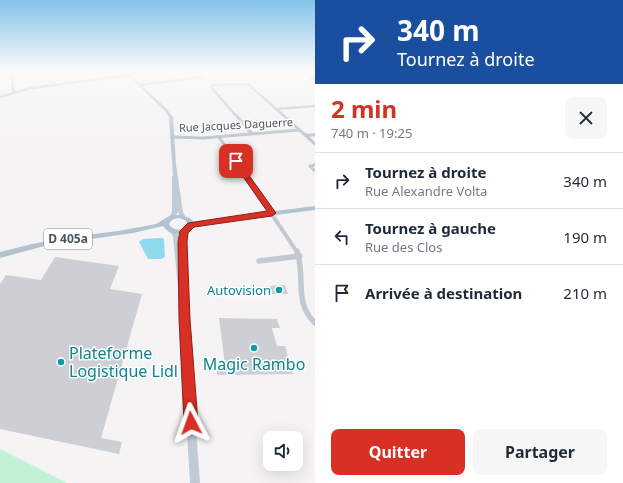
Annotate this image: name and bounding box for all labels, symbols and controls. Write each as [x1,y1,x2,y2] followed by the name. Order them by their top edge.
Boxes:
[397,11,480,49] text: 340 m
[331,16,383,68] icon: right
[397,47,535,71] text: Tournez à droite
[331,92,397,125] text: 2 min
[565,97,607,139] button: close
[179,114,293,135] street label: Rue Jacques Daguerre
[331,124,412,142] text: 740 m · 19:25
[219,144,253,178] pin
[225,150,247,172] icon: arrive
[365,162,486,182] text: Tournez à droite
[331,170,353,192] icon: right
[563,171,607,191] text: 340 m
[365,182,487,200] text: Rue Alexandre Volta
[365,218,496,238] text: Tournez à gauche
[331,226,353,248] icon: left
[563,227,607,247] text: 190 m
[44,229,92,249] road number: D 405a
[365,238,442,256] text: Rue des Clos
[207,281,271,299] place label: Autovision
[331,282,353,304] icon: arrive
[365,283,522,303] text: Arrivée à destination
[563,283,607,303] text: 210 m
[274,285,284,295] marker: Autovision
[69,342,178,382] place label: Plateforme Logistique Lidl
[249,343,259,353] marker: Magic Rambo
[203,353,305,375] place label: Magic Rambo
[56,357,66,367] marker: Plateforme Logistique Lidl
[170,402,212,444] position arrow
[331,429,465,475] button: Quitter
[473,429,607,475] button: Partager
[263,431,303,471] map controls
[263,431,303,471] button: sound

